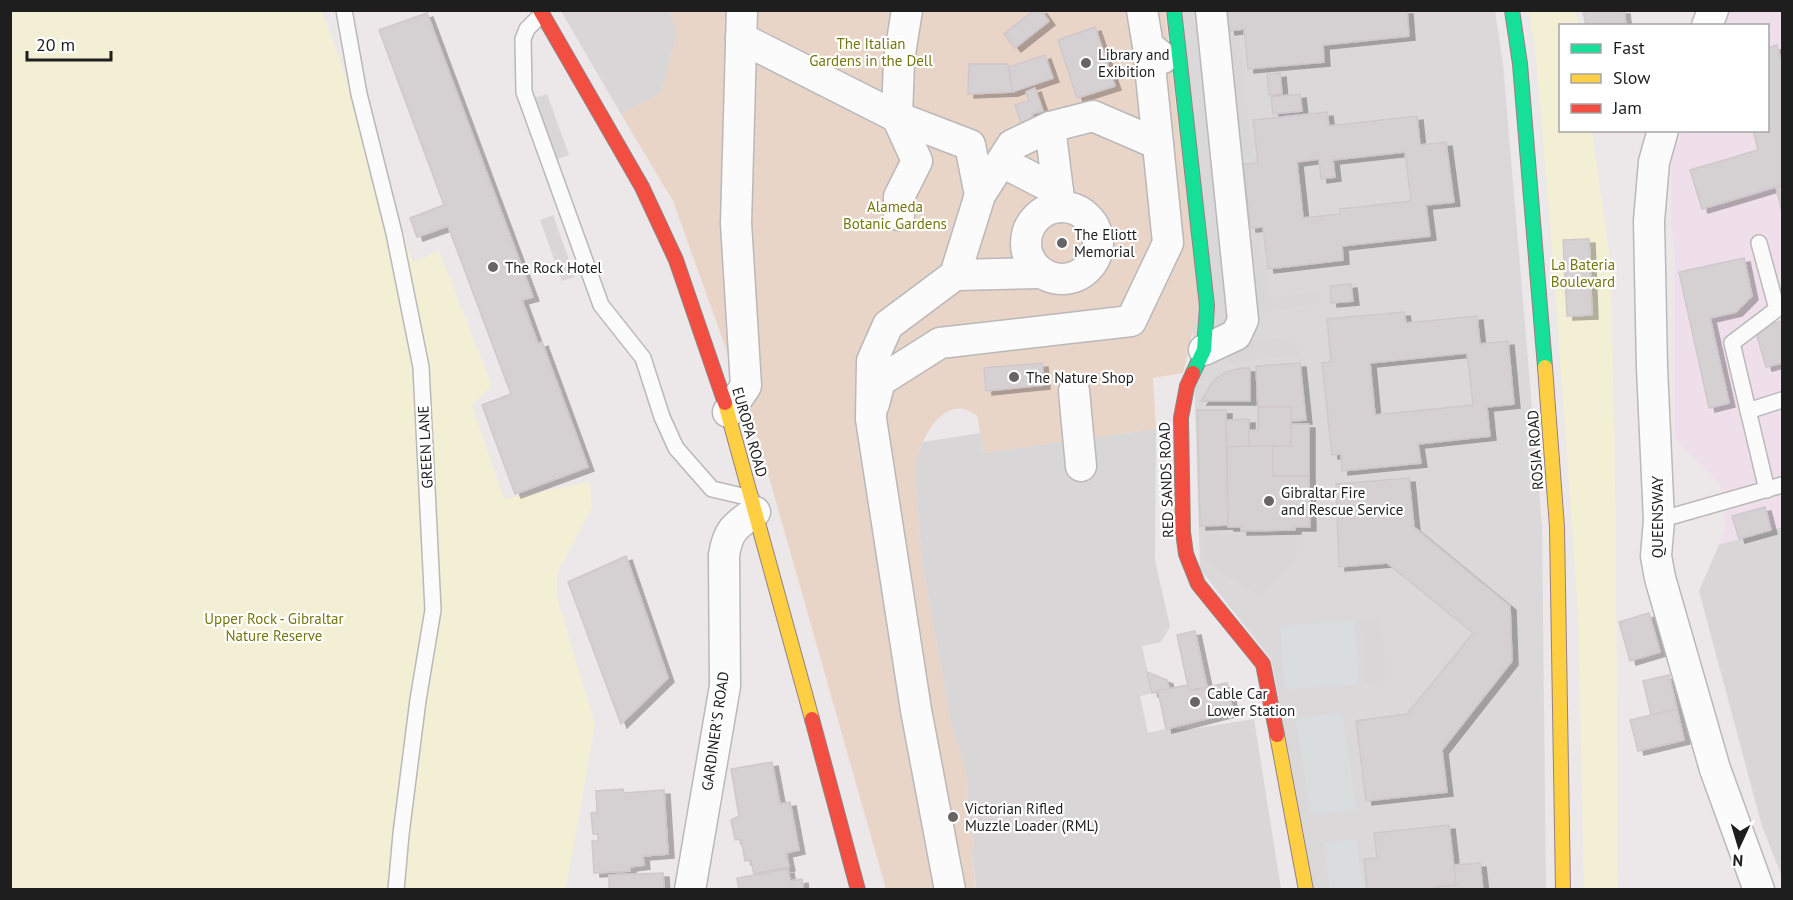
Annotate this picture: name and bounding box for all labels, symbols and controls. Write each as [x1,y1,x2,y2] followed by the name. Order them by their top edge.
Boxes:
[27,24,111,62] scale bar
[1559,24,1769,132] legend
[36,33,75,56] text: 20 m
[809,34,933,70] park label: The Italian Gardens in the Dell
[1613,36,1645,59] text: Fast
[1098,45,1170,81] place label: Library and Exibition
[1079,56,1093,70] marker: Library and Exibition
[1613,66,1651,89] text: Slow
[1612,96,1642,119] text: Jam
[843,197,947,233] park label: Alameda Botanic Gardens
[1074,225,1137,261] place label: The Eliott Memorial
[1055,236,1069,250] marker: The Eliott Memorial
[1551,255,1615,291] park label: La Bateria Boulevard
[505,258,603,277] place label: The Rock Hotel
[486,260,500,274] marker: The Rock Hotel
[1026,368,1134,387] place label: The Nature Shop
[1007,370,1021,384] marker: The Nature Shop
[728,385,772,479] street label: EUROPA ROAD
[413,405,437,489] street label: GREEN LANE
[1523,410,1547,490] street label: ROSIA ROAD
[1154,422,1178,538] street label: RED SANDS ROAD
[1648,475,1667,558] street label: QUEENSWAY
[1281,483,1403,519] place label: Gibraltar Fire and Rescue Service
[1262,494,1276,508] marker: Gibraltar Fire and Rescue Service
[204,609,344,645] park label: Upper Rock - Gibraltar Nature Reserve
[697,670,733,792] street label: GARDINER'S ROAD
[1207,684,1295,720] place label: Cable Car Lower Station
[1188,695,1202,709] marker: Cable Car Lower Station
[964,799,1098,835] place label: Victorian Rifled Muzzle Loader (RML)
[946,810,960,824] marker: Victorian Rifled Muzzle Loader (RML)
[1709,816,1769,876] north arrow
[1732,851,1744,871] text: N

